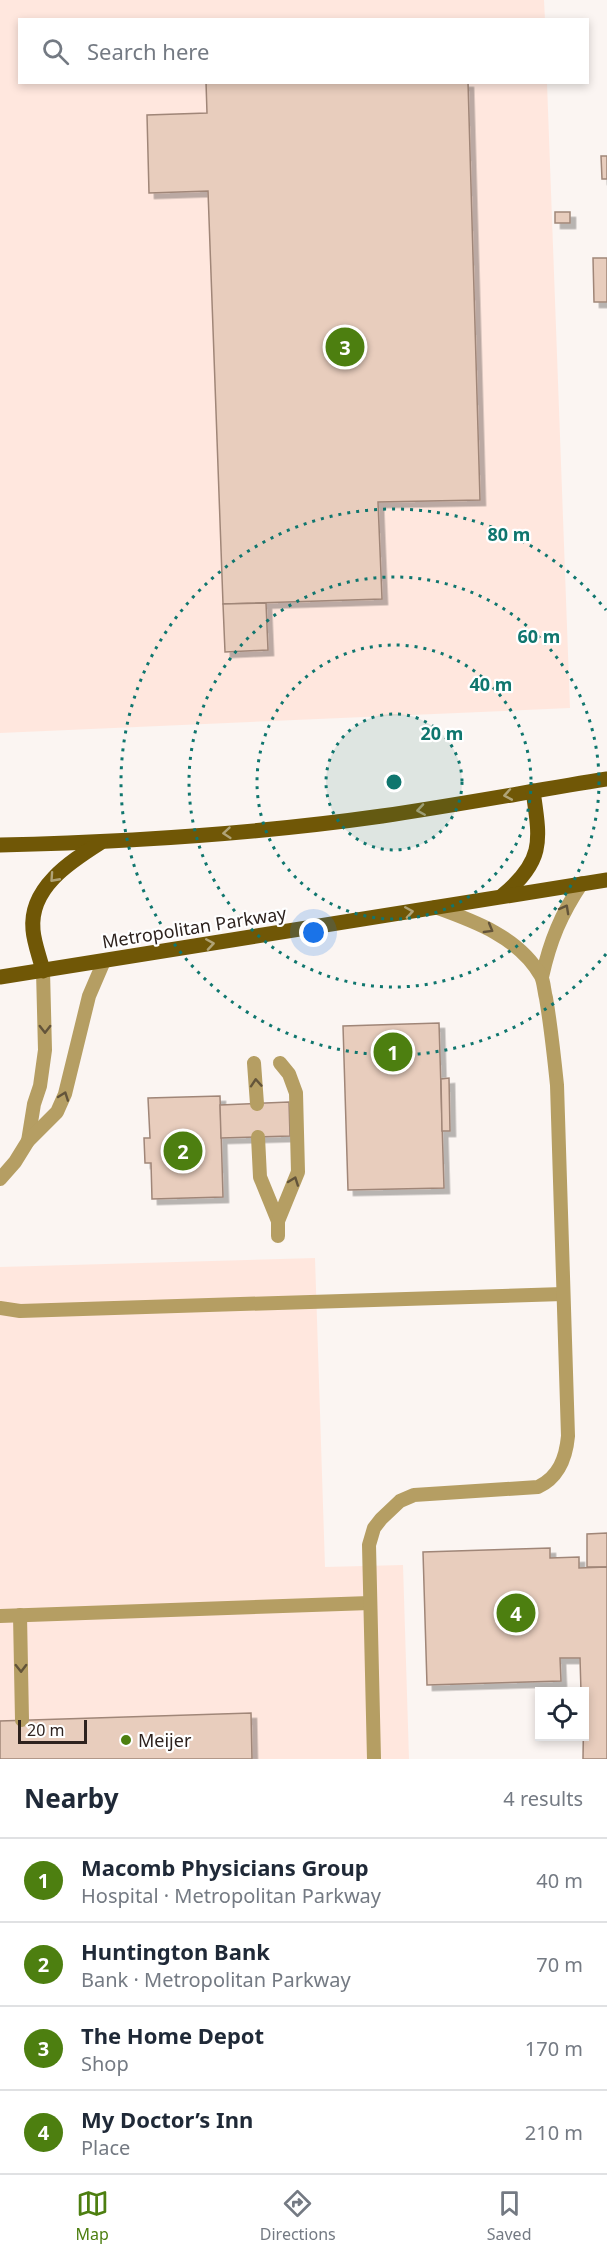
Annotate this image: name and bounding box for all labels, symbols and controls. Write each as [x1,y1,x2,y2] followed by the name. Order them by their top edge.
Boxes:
[18,18,589,84] search box
[39,35,72,68] icon: search
[87,36,209,66] text: Search here
[326,324,364,370] pin: 3
[488,522,530,546] text: 80 m
[518,624,560,648] text: 60 m
[470,672,512,696] text: 40 m
[421,721,463,745] text: 20 m
[384,772,404,792] centre of rings
[503,788,513,801] one-way arrow
[416,803,425,815] one-way arrow
[223,826,232,839] one-way arrow
[50,871,61,881] one-way arrow
[100,900,289,953] street label: Metropolitan Parkway
[558,905,569,915] one-way arrow
[404,906,413,918] one-way arrow
[299,918,328,947] your location
[483,922,493,933] one-way arrow
[206,938,215,950] one-way arrow
[39,1025,51,1034] one-way arrow
[374,1030,412,1074] pin: 1
[249,1079,262,1088] one-way arrow
[56,1091,69,1102] one-way arrow
[164,1128,202,1174] pin: 2
[286,1176,299,1186] one-way arrow
[496,1590,536,1636] pin: 4
[15,1663,27,1672] one-way arrow
[535,1687,589,1741] map controls
[535,1687,589,1741] button: locate
[18,1717,87,1744] scale bar
[27,1719,64,1741] text: 20 m
[138,1728,192,1752] place label: Meijer
[119,1733,133,1747] marker: Meijer
[24,1780,119,1816] text: Nearby
[503,1785,583,1812] text: 4 results
[81,1852,369,1882] text: Macomb Physicians Group
[38,1867,49,1894] text: 1
[536,1867,583,1894] text: 40 m
[81,1882,381,1909] text: Hospital · Metropolitan Parkway
[81,1936,270,1966] text: Huntington Bank
[38,1951,49,1978] text: 2
[536,1951,583,1978] text: 70 m
[81,1966,351,1993] text: Bank · Metropolitan Parkway
[81,2020,264,2050] text: The Home Depot
[38,2035,49,2062] text: 3
[525,2035,583,2062] text: 170 m
[81,2050,129,2077] text: Shop
[81,2104,253,2134] text: My Doctor’s Inn
[38,2119,49,2146] text: 4
[525,2119,583,2146] text: 210 m
[81,2134,130,2161] text: Place
[75,2187,109,2245] tab: Map
[260,2187,336,2245] tab: Directions
[487,2187,531,2245] tab: Saved

